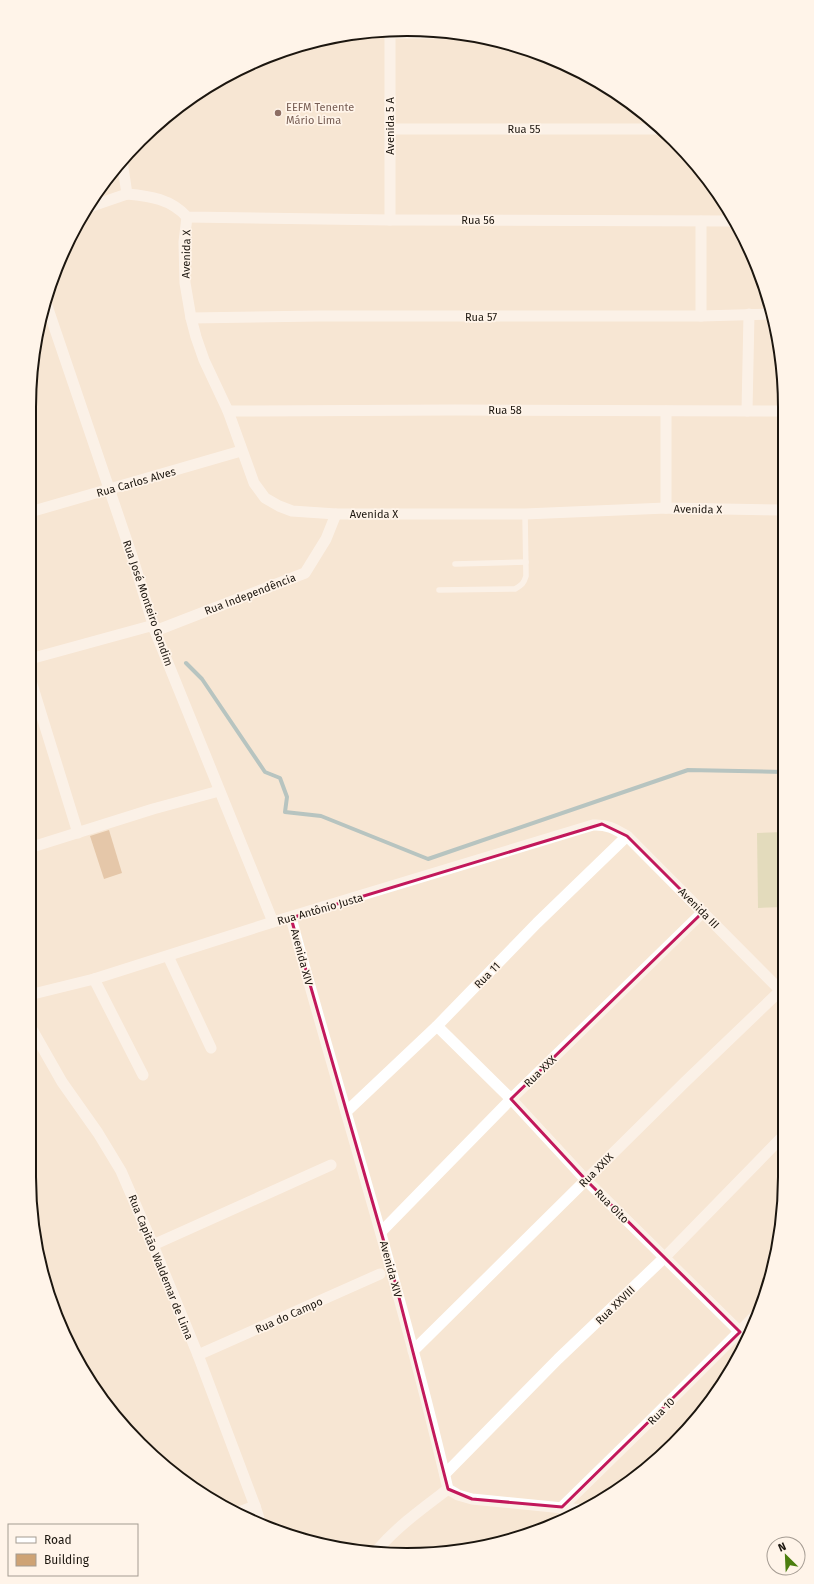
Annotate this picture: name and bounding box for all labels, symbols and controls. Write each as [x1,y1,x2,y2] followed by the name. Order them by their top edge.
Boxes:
[384,97,397,155] street label: Avenida 5 A
[286,101,354,127] place label: EEFM Tenente Mário Lima
[273,108,283,118] marker: EEFM Tenente Mário Lima
[508,123,541,136] street label: Rua 55
[461,214,495,227] street label: Rua 56
[180,230,193,278] street label: Avenida X
[465,311,497,324] street label: Rua 57
[488,404,522,417] street label: Rua 58
[95,465,177,500] street label: Rua Carlos Alves
[674,503,722,516] street label: Avenida X
[350,508,398,521] street label: Avenida X
[120,539,175,668] street label: Rua José Monteiro Gondim
[203,571,298,618] street label: Rua Independência
[676,885,722,931] street label: Avenida III
[276,891,365,928] street label: Rua Antônio Justa
[288,927,316,988] street label: Avenida XIV
[472,960,503,991] street label: Rua 11
[522,1053,559,1090] street label: Rua XXX
[577,1151,616,1190] street label: Rua XXIX
[592,1187,631,1226] street label: Rua Oito
[125,1193,196,1342] street label: Rua Capitão Waldemar de Lima
[377,1239,405,1300] street label: Avenida XIV
[593,1283,638,1327] street label: Rua XXVIII
[254,1295,325,1336] street label: Rua do Campo
[645,1395,678,1428] street label: Rua 10
[8,1524,138,1576] legend
[44,1533,72,1547] text: Road
[766,1536,806,1576] north arrow
[776,1540,788,1555] text: N
[44,1553,90,1567] text: Building

